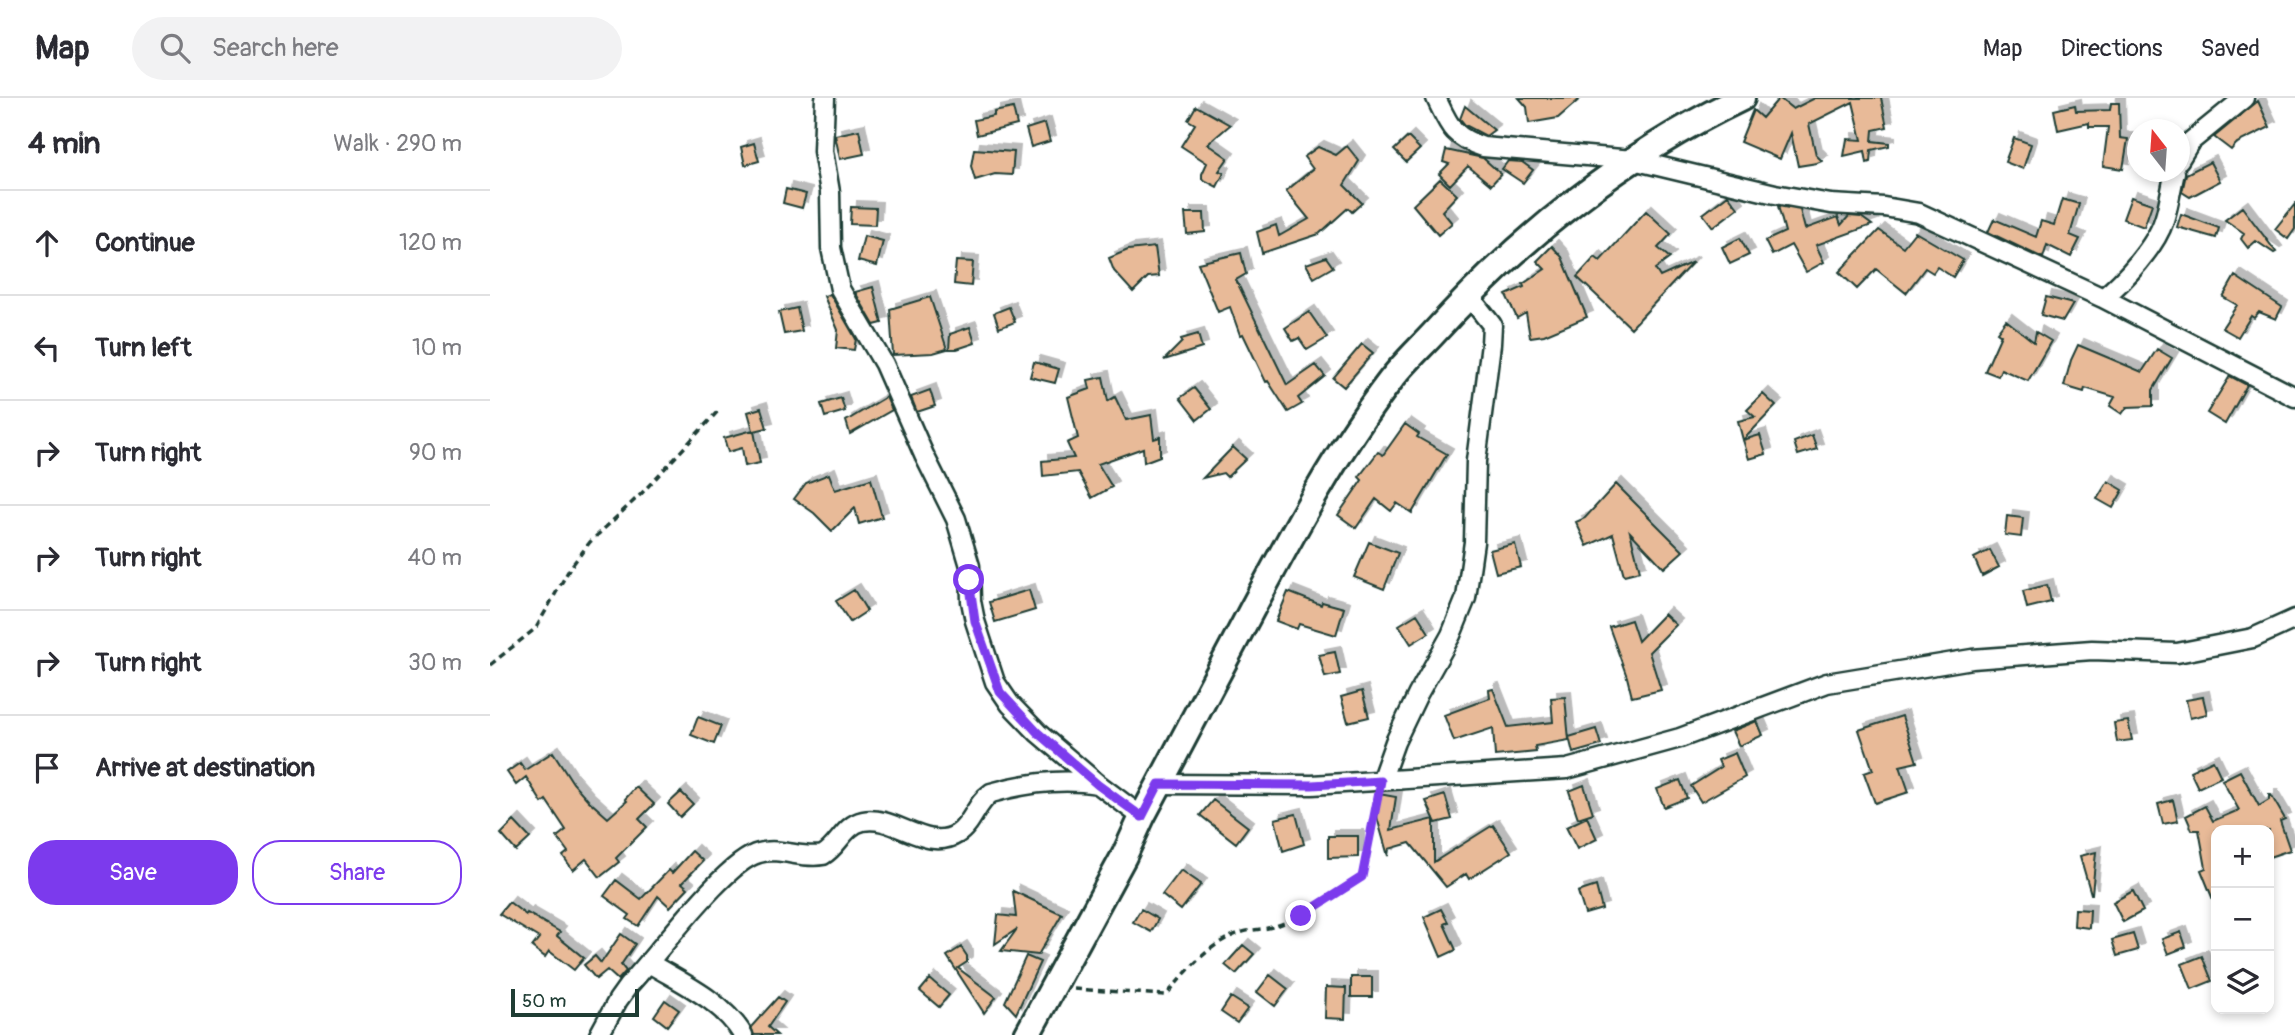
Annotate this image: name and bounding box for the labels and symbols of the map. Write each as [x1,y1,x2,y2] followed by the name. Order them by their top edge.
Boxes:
[2127,119,2190,182] north arrow
[953,564,984,595] route start
[1285,900,1316,931] route end
[511,986,639,1018] scale bar

